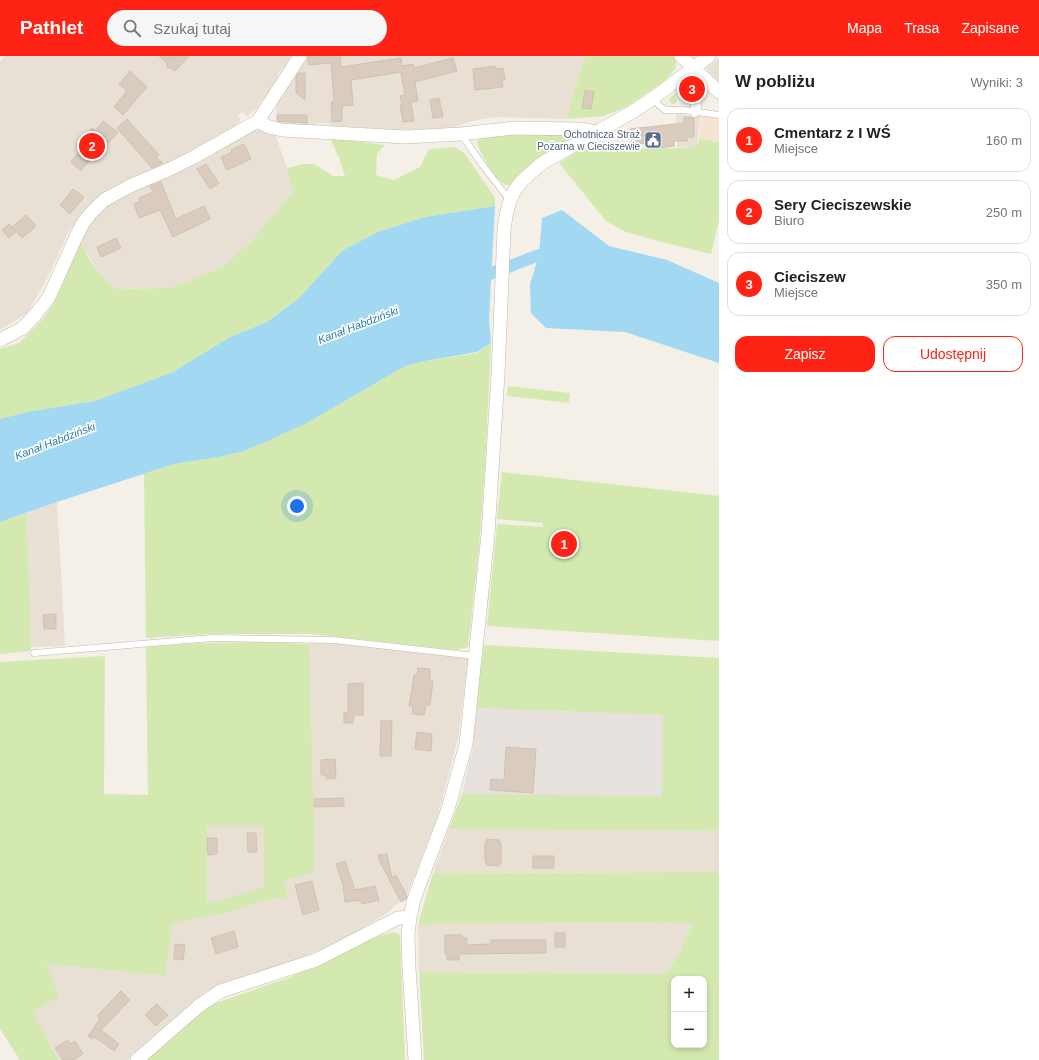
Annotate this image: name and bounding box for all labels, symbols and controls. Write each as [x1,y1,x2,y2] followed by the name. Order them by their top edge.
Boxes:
[107,10,387,46] search box
[20,17,83,38] text: Pathlet
[121,17,143,39] icon: search
[153,20,231,37] text: Szukaj tutaj
[847,20,882,36] text: Mapa
[904,20,939,36] text: Trasa
[961,20,1019,36] text: Zapisane
[735,72,815,91] text: W pobliżu
[679,74,705,104] pin: 3
[970,75,1023,90] text: Wyniki: 3
[774,124,891,141] text: Cmentarz z I WŚ
[537,129,640,152] place label: Ochotnicza Straż Pożarna w Cieciszewie
[643,130,663,150] public building icon: Ochotnicza Straż Pożarna w Cieciszewie
[79,131,105,161] pin: 2
[745,133,753,148] text: 1
[986,133,1022,148] text: 160 m
[774,141,818,156] text: Miejsce
[774,196,912,213] text: Sery Cieciszewskie
[745,205,753,220] text: 2
[986,205,1022,220] text: 250 m
[774,213,804,228] text: Biuro
[774,268,846,285] text: Cieciszew
[745,277,753,292] text: 3
[986,277,1022,292] text: 350 m
[774,285,818,300] text: Miejsce
[316,304,400,346] water label: Kanał Habdziński
[735,336,875,372] button: Zapisz
[883,336,1023,372] button: Udostępnij
[13,420,97,462] water label: Kanał Habdziński
[287,496,307,516] your location
[551,529,577,559] pin: 1
[671,976,707,1048] map controls
[671,976,707,1012] button: +
[671,1012,707,1048] button: −

